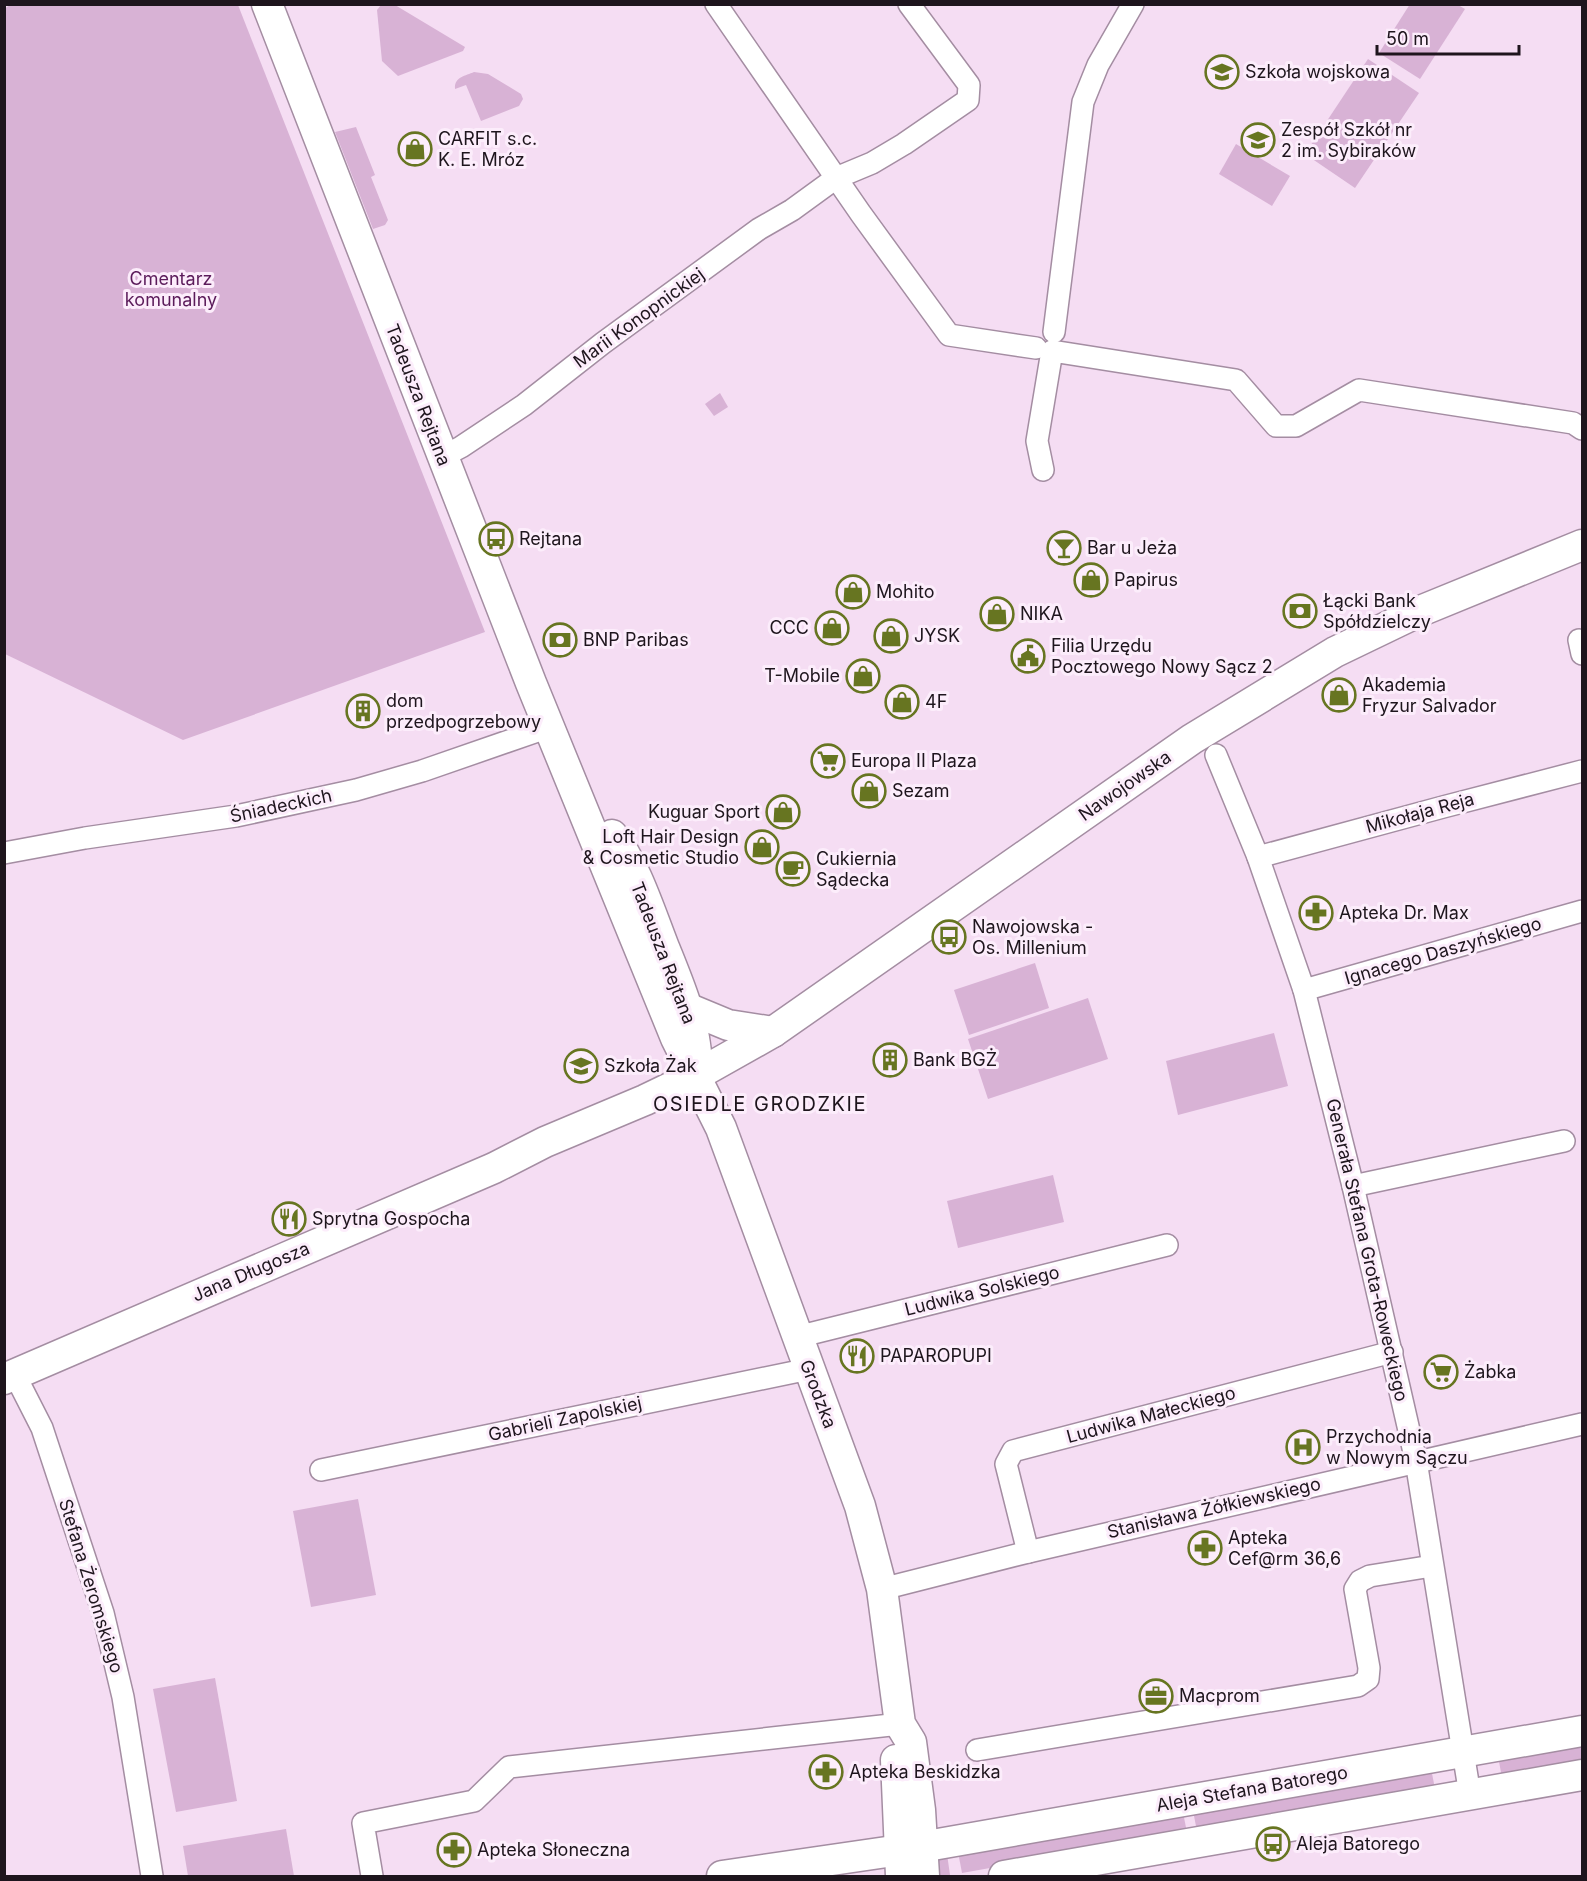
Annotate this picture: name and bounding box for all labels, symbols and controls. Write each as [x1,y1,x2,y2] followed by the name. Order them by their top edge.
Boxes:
[1377,18,1520,56] scale bar
[1386,28,1429,49] text: 50 m
[1204,54,1240,90] school or university icon: Szkoła wojskowa
[1245,61,1390,82] place label: Szkoła wojskowa
[1281,119,1416,161] place label: Zespół Szkół nr 2 im. Sybiraków
[1240,122,1276,158] school or university icon: Zespół Szkół nr 2 im. Sybiraków
[438,128,537,170] place label: CARFIT s.c. K. E. Mróz
[397,131,433,167] shop icon: CARFIT s.c. K. E. Mróz
[569,263,708,372] street label: Marii Konopnickiej
[125,268,217,310] park label: Cmentarz komunalny
[382,321,455,469] street label: Tadeusza Rejtana
[478,521,514,557] bus stop icon: Rejtana
[519,528,582,549] place label: Rejtana
[1046,530,1082,566] bar icon: Bar u Jeża
[1087,537,1177,558] place label: Bar u Jeża
[1073,562,1109,598] shop icon: Papirus
[1114,569,1178,590] place label: Papirus
[835,574,871,610] shop icon: Mohito
[876,581,935,602] place label: Mohito
[1323,590,1431,632] place label: Łącki Bank Spółdzielczy
[1282,593,1318,629] bank icon: Łącki Bank Spółdzielczy
[979,596,1015,632] shop icon: NIKA
[1020,603,1063,624] place label: NIKA
[814,610,850,646] shop icon: CCC
[770,617,809,638] place label: CCC
[873,618,909,654] shop icon: JYSK
[542,622,578,658] bank icon: BNP Paribas
[914,625,960,646] place label: JYSK
[583,629,689,650] place label: BNP Paribas
[1051,635,1273,677] place label: Filia Urzędu Pocztowego Nowy Sącz 2
[1010,638,1046,674] public building icon: Filia Urzędu Pocztowego Nowy Sącz 2
[845,658,881,694] shop icon: T-Mobile
[764,665,840,686] place label: T-Mobile
[1362,674,1497,716] place label: Akademia Fryzur Salvador
[1321,677,1357,713] shop icon: Akademia Fryzur Salvador
[884,684,920,720] shop icon: 4F
[386,690,541,732] place label: dom przedpogrzebowy
[925,691,947,712] place label: 4F
[345,693,381,729] building icon: dom przedpogrzebowy
[810,743,846,779] supermarket icon: Europa II Plaza
[1074,746,1175,825] street label: Nawojowska
[851,750,977,771] place label: Europa II Plaza
[851,773,887,809] shop icon: Sezam
[892,780,950,801] place label: Sezam
[228,783,334,827] street label: Śniadeckich
[1363,788,1476,837] street label: Mikołaja Reja
[765,794,801,830] shop icon: Kuguar Sport
[648,801,760,822] place label: Kuguar Sport
[583,826,739,868] place label: Loft Hair Design & Cosmetic Studio
[744,829,780,865] shop icon: Loft Hair Design & Cosmetic Studio
[816,848,897,890] place label: Cukiernia Sądecka
[775,851,811,887] cafe icon: Cukiernia Sądecka
[627,879,700,1027] street label: Tadeusza Rejtana
[1298,895,1334,931] pharmacy icon: Apteka Dr. Max
[1339,902,1469,923] place label: Apteka Dr. Max
[1342,912,1544,989] street label: Ignacego Daszyńskiego
[972,916,1093,958] place label: Nawojowska - Os. Millenium
[931,919,967,955] bus stop icon: Nawojowska - Os. Millenium
[872,1042,908,1078] building icon: Bank BGŻ
[563,1048,599,1084] school or university icon: Szkoła Żak
[913,1048,997,1070] place label: Bank BGŻ
[604,1054,697,1076] place label: Szkoła Żak
[653,1092,867,1116] district label: OSIEDLE GRODZKIE
[1322,1096,1413,1403] street label: Generała Stefana Grota-Roweckiego
[271,1201,307,1237] restaurant icon: Sprytna Gospocha
[312,1208,470,1229] place label: Sprytna Gospocha
[189,1237,313,1306] street label: Jana Długosza
[902,1261,1061,1320] street label: Ludwika Solskiego
[839,1338,875,1374] restaurant icon: PAPAROPUPI
[880,1345,992,1366] place label: PAPAROPUPI
[1423,1354,1459,1390] supermarket icon: Żabka
[796,1357,841,1431] street label: Grodzka
[1464,1360,1516,1382] place label: Żabka
[1064,1382,1238,1447] street label: Ludwika Małeckiego
[486,1392,644,1445] street label: Gabrieli Zapolskiej
[1326,1426,1468,1468] place label: Przychodnia w Nowym Sączu
[1285,1429,1321,1465] hospital icon: Przychodnia w Nowym Sączu
[1105,1472,1323,1542] street label: Stanisława Żółkiewskiego
[55,1496,129,1675] street label: Stefana Żeromskiego
[1228,1527,1341,1569] place label: Apteka Cef@rm 36,6
[1187,1530,1223,1566] pharmacy icon: Apteka Cef@rm 36,6
[1138,1678,1174,1714] office icon: Macprom
[1179,1685,1260,1706] place label: Macprom
[808,1754,844,1790] pharmacy icon: Apteka Beskidzka
[849,1761,1001,1782] place label: Apteka Beskidzka
[1155,1761,1349,1816] street label: Aleja Stefana Batorego
[1255,1826,1291,1862] bus stop icon: Aleja Batorego
[436,1832,472,1868] pharmacy icon: Apteka Słoneczna
[1296,1833,1420,1854] place label: Aleja Batorego
[477,1839,630,1860] place label: Apteka Słoneczna

